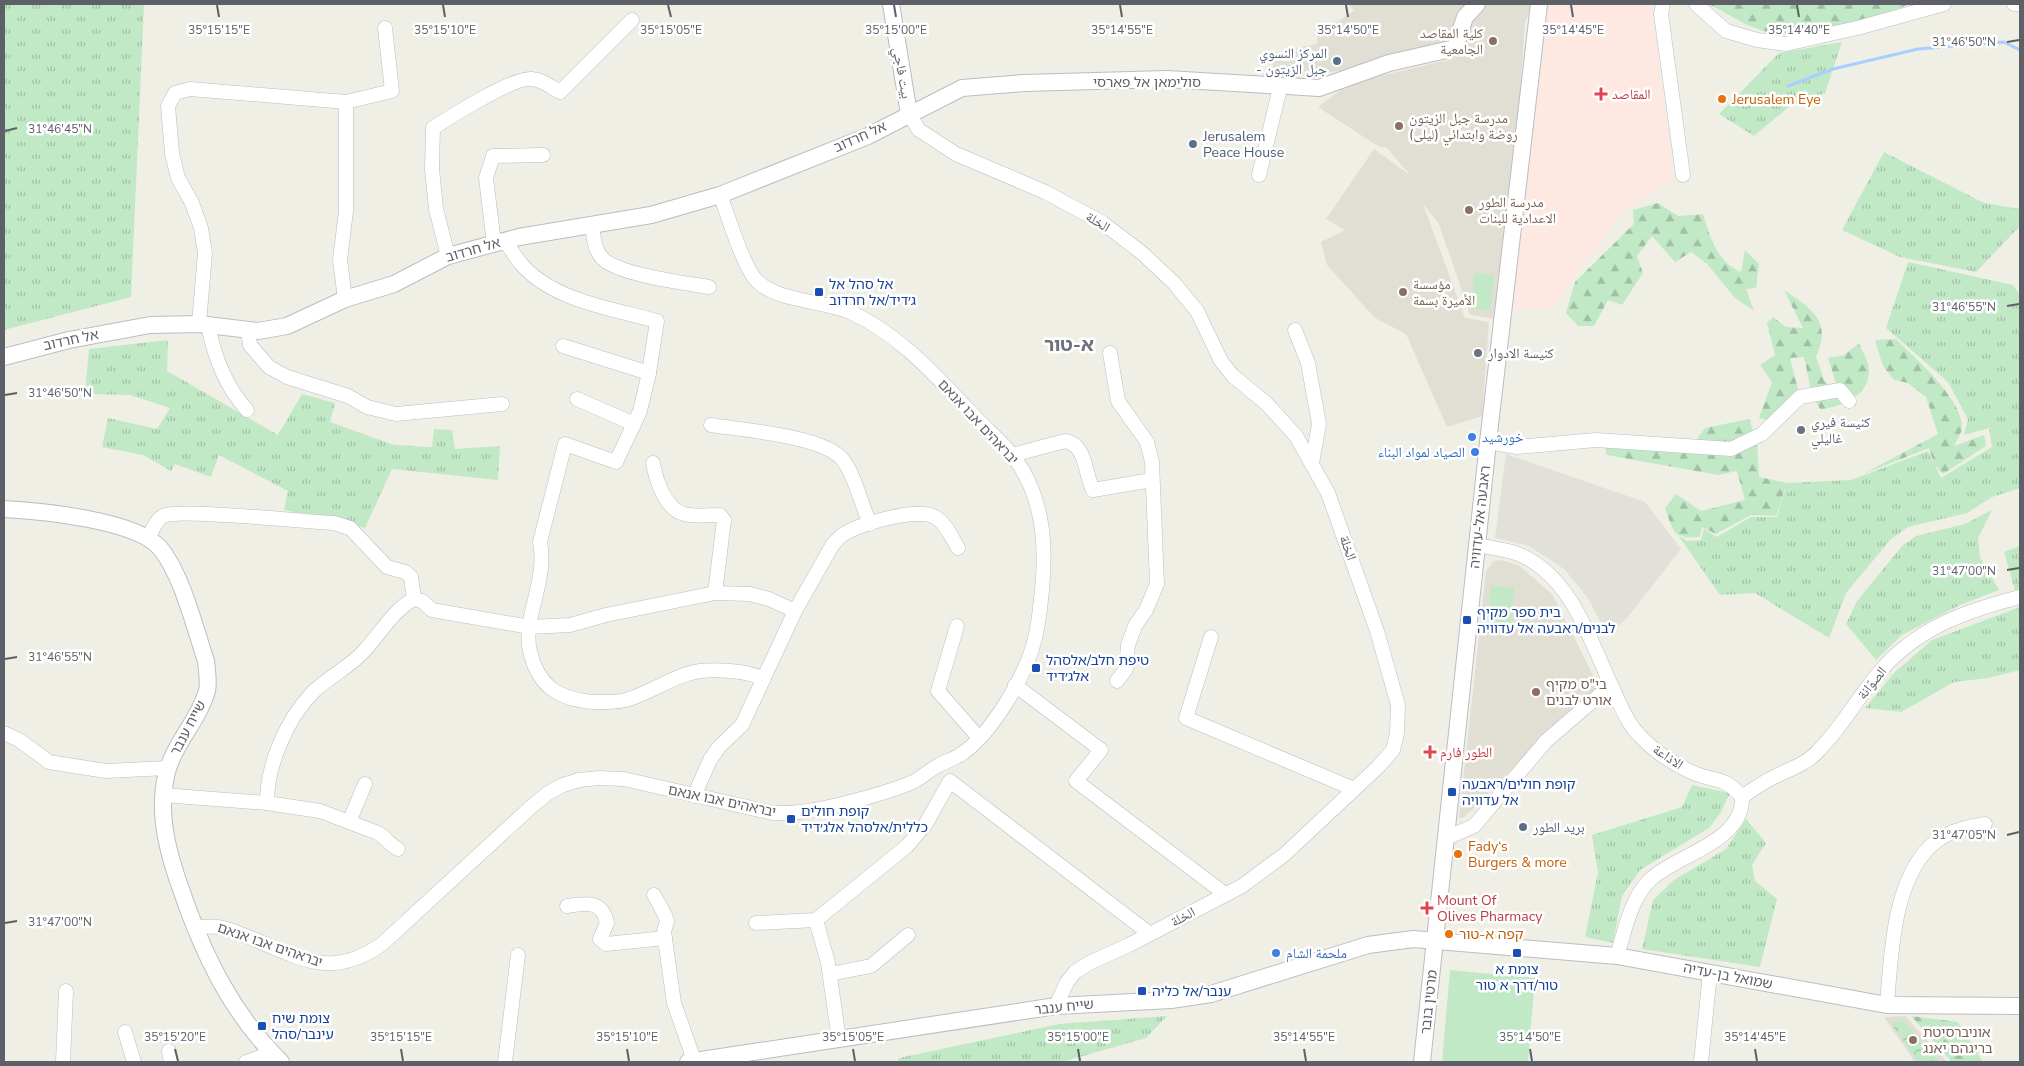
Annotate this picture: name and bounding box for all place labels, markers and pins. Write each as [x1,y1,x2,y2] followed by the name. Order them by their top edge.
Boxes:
[1420,24,1483,59] place label: كلية المقاصد الجامعية
[1487,35,1499,47] marker: كلية المقاصد الجامعية
[1256,44,1327,79] place label: المركز النسوي - جبل الزيتون
[1331,55,1343,67] marker: المركز النسوي - جبل الزيتون
[1612,85,1651,104] place label: المقاصد
[1594,87,1608,101] marker: المقاصد
[1731,90,1821,109] place label: Jerusalem Eye
[1716,93,1728,105] marker: Jerusalem Eye
[1409,109,1518,145] place label: مدرسة جبل الزيتون (ليلى) روضة وابتدائي
[1393,120,1405,132] marker: مدرسة جبل الزيتون (ليلى) روضة وابتدائي
[1202,127,1284,162] place label: Jerusalem Peace House
[1187,138,1199,150] marker: Jerusalem Peace House
[1478,193,1556,228] place label: مدرسة الطور الاعدادية للبنات
[1463,204,1475,216] marker: مدرسة الطور الاعدادية للبنات
[829,275,916,310] place label: אל סהל אל ג׳דיד/אל חרדוב
[1413,275,1475,310] place label: مؤسسة الأميرة بسمة
[813,286,825,298] marker: אל סהל אל ג׳דיד/אל חרדוב
[1397,286,1409,298] marker: مؤسسة الأميرة بسمة
[1487,344,1554,363] place label: كنيسة الادوار
[1472,347,1484,359] marker: كنيسة الادوار
[1811,413,1871,449] place label: كنيسة فيري غاليلي
[1795,424,1807,436] marker: كنيسة فيري غاليلي
[1482,428,1524,447] place label: خورشيد
[1466,431,1478,443] marker: خورشيد
[1378,443,1465,462] place label: الصياد لمواد البناء
[1469,446,1481,458] marker: الصياد لمواد البناء
[1477,603,1616,638] place label: בית ספר מקיף לבנים/ראבעה אל עדוויה
[1461,614,1473,626] marker: בית ספר מקיף לבנים/ראבעה אל עדוויה
[1046,651,1149,686] place label: טיפת חלב/אלסהל אלג׳דיד
[1030,662,1042,674] marker: טיפת חלב/אלסהל אלג׳דיד
[1546,675,1612,710] place label: בי"ס מקיף אורט לבנים
[1530,686,1542,698] marker: בי"ס מקיף אורט לבנים
[1440,743,1492,762] place label: الطور فارم
[1424,746,1436,758] marker: الطور فارم
[1462,775,1576,810] place label: קופת חולים/ראבעה אל עדוויה
[1446,786,1458,798] marker: קופת חולים/ראבעה אל עדוויה
[801,802,928,837] place label: קופת חולים כללית/אלסהל אלג׳דיד
[785,813,797,825] marker: קופת חולים כללית/אלסהל אלג׳דיד
[1532,818,1585,837] place label: بريد الطور
[1517,821,1529,833] marker: بريد الطور
[1468,837,1567,872] place label: Fady‘s Burgers & more
[1452,848,1464,860] marker: Fady‘s Burgers & more
[1437,891,1543,926] place label: Mount Of Olives Pharmacy
[1421,902,1433,914] marker: Mount Of Olives Pharmacy
[1459,925,1524,944] place label: קפה א-טור
[1443,928,1455,940] marker: קפה א-טור
[1286,944,1347,963] place label: ملحمة الشام
[1270,947,1282,959] marker: ملحمة الشام
[1511,947,1523,959] marker: צומת א טור/דרך א טור
[1476,960,1558,995] place label: צומת א טור/דרך א טור
[1152,982,1231,1001] place label: ענבר/אל כליה
[1136,985,1148,997] marker: ענבר/אל כליה
[272,1009,334,1044] place label: צומת שיח עינבר/סהל
[256,1020,268,1032] marker: צומת שיח עינבר/סהל
[1923,1023,1993,1058] place label: אוניברסיטת בריגהם יאנג
[1907,1034,1919,1046] marker: אוניברסיטת בריגהם יאנג

